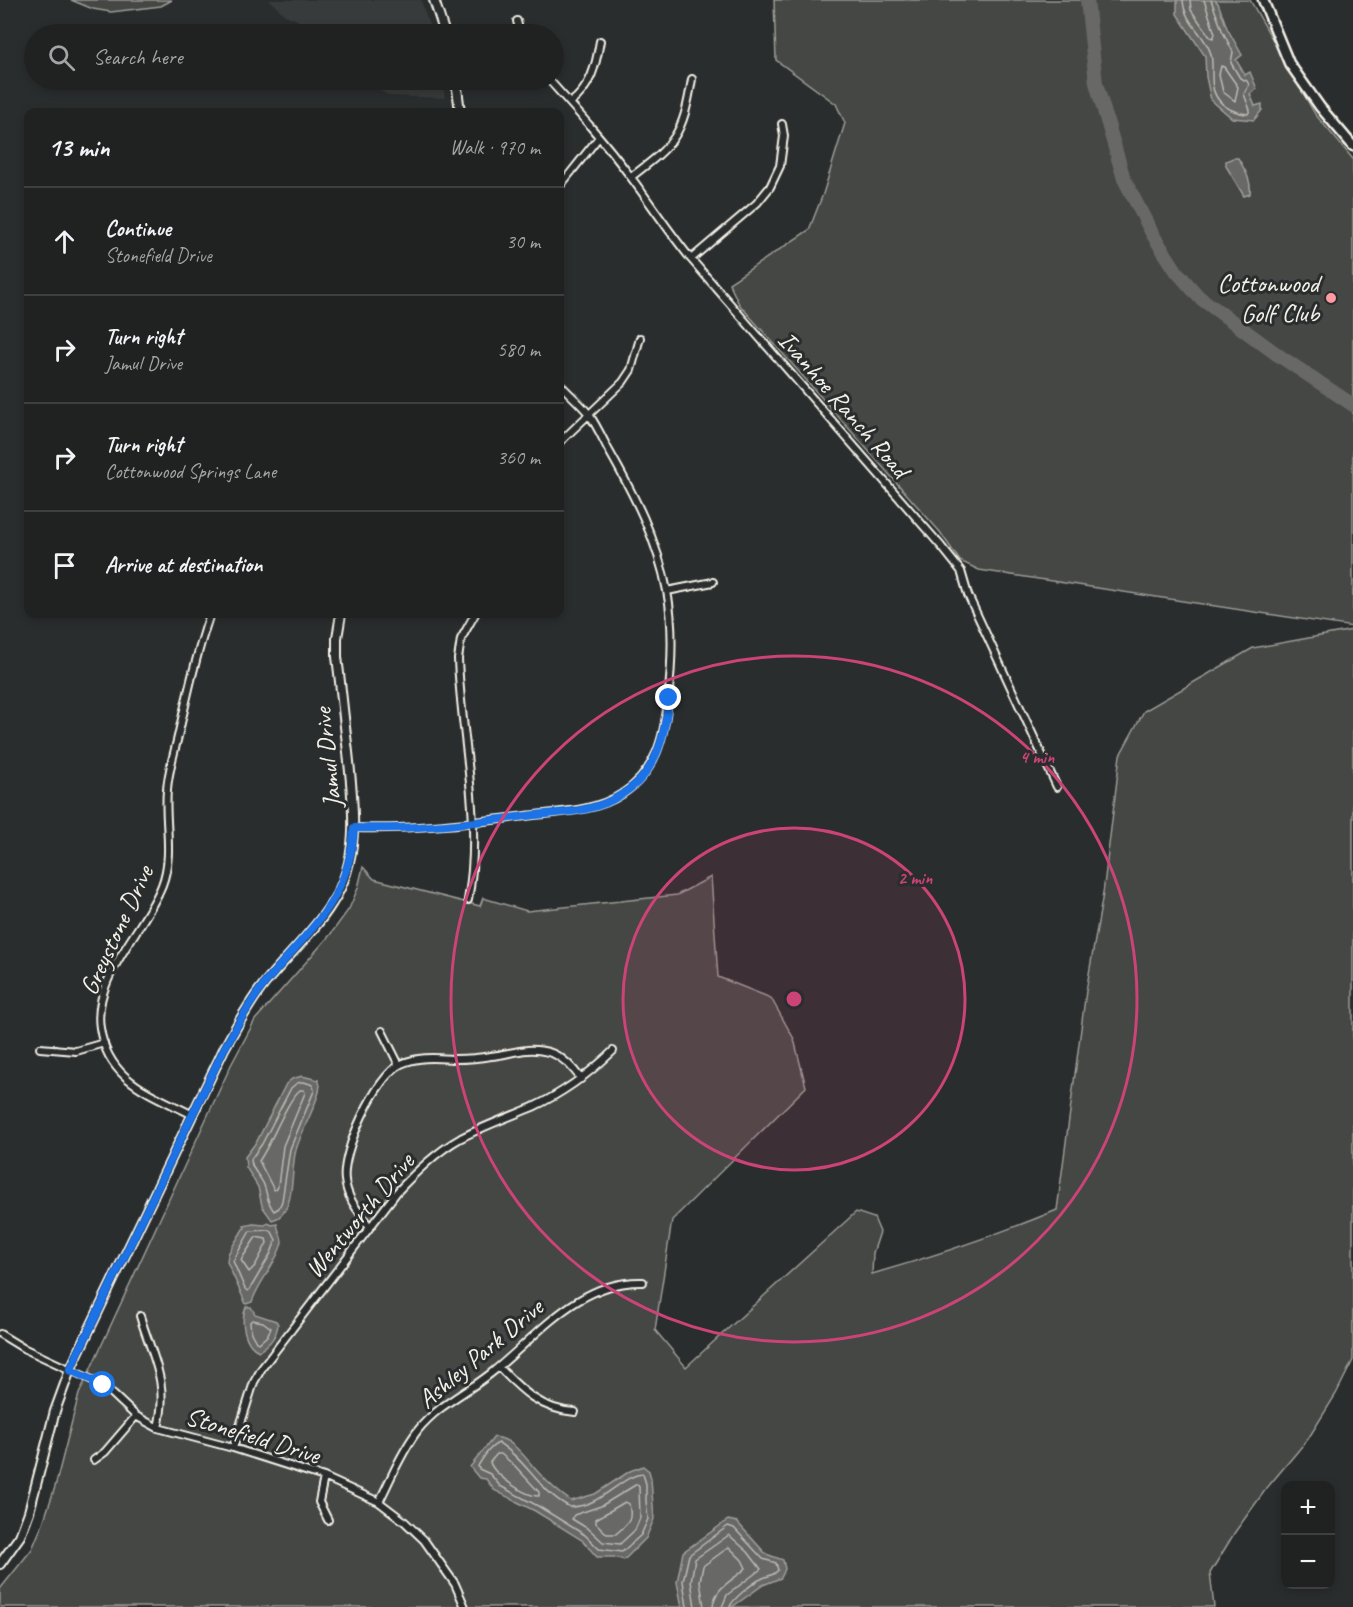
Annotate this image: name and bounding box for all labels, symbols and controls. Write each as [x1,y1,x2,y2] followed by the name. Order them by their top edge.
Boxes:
[24,24,564,90] search box
[45,41,78,74] icon: search
[93,43,183,71] text: Search here
[48,131,110,164] text: 13 min
[450,135,540,160] text: Walk · 970 m
[105,215,171,243] text: Continue
[48,225,81,258] icon: ahead
[506,229,540,254] text: 30 m
[105,243,212,268] text: Stonefield Drive
[1217,267,1323,330] place label: Cottonwood Golf Club
[1324,291,1338,305] marker: Cottonwood Golf Club
[105,323,182,351] text: Turn right
[771,324,919,487] street label: Ivanhoe Ranch Road
[48,333,81,366] icon: right
[497,337,540,362] text: 580 m
[105,351,182,376] text: Jamul Drive
[105,431,182,459] text: Turn right
[48,441,81,474] icon: right
[497,445,540,470] text: 360 m
[105,459,276,484] text: Cottonwood Springs Lane
[48,549,81,582] icon: arrive
[105,551,262,579] text: Arrive at destination
[655,684,681,710] route end
[306,704,349,812] street label: Jamul Drive
[1020,746,1055,768] text: 4 min
[72,859,161,1000] street label: Greystone Drive
[898,867,933,889] text: 2 min
[784,989,804,1009] centre of rings
[298,1145,422,1285] street label: Wentworth Drive
[411,1290,552,1416] street label: Ashley Park Drive
[89,1371,115,1397] route start
[182,1399,325,1472] street label: Stonefield Drive
[1281,1481,1335,1589] map controls
[1281,1481,1335,1535] button: +
[1281,1535,1335,1589] button: −

